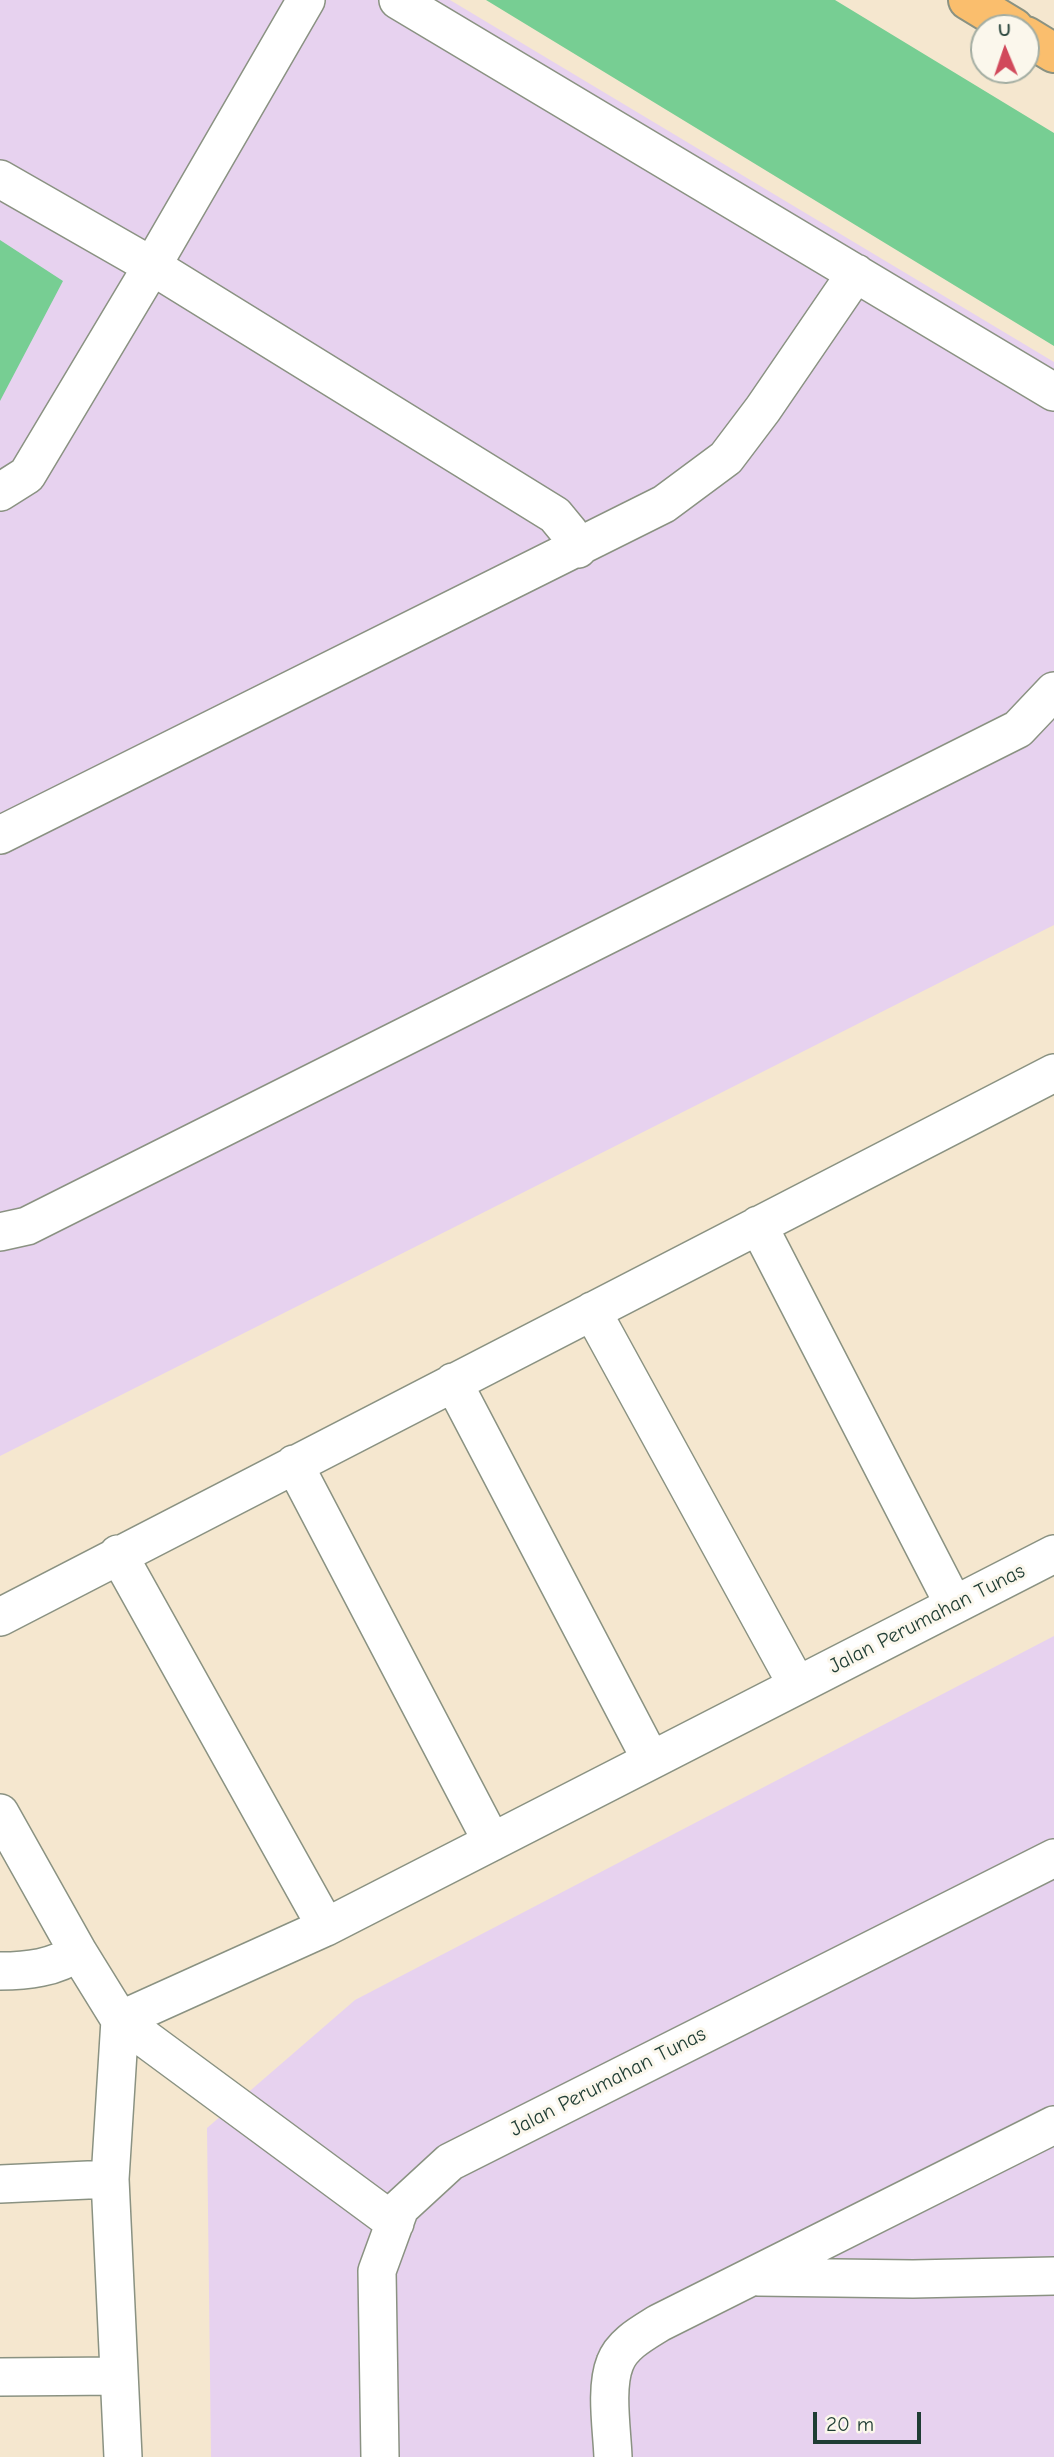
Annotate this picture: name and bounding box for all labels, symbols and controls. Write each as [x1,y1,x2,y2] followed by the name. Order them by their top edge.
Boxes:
[970,14,1040,84] north arrow
[998,19,1011,41] text: U
[825,1559,1029,1679] street label: Jalan Perumahan Tunas
[506,2022,710,2142] street label: Jalan Perumahan Tunas
[816,2398,925,2442] scale bar
[826,2412,874,2436] text: 20 m

